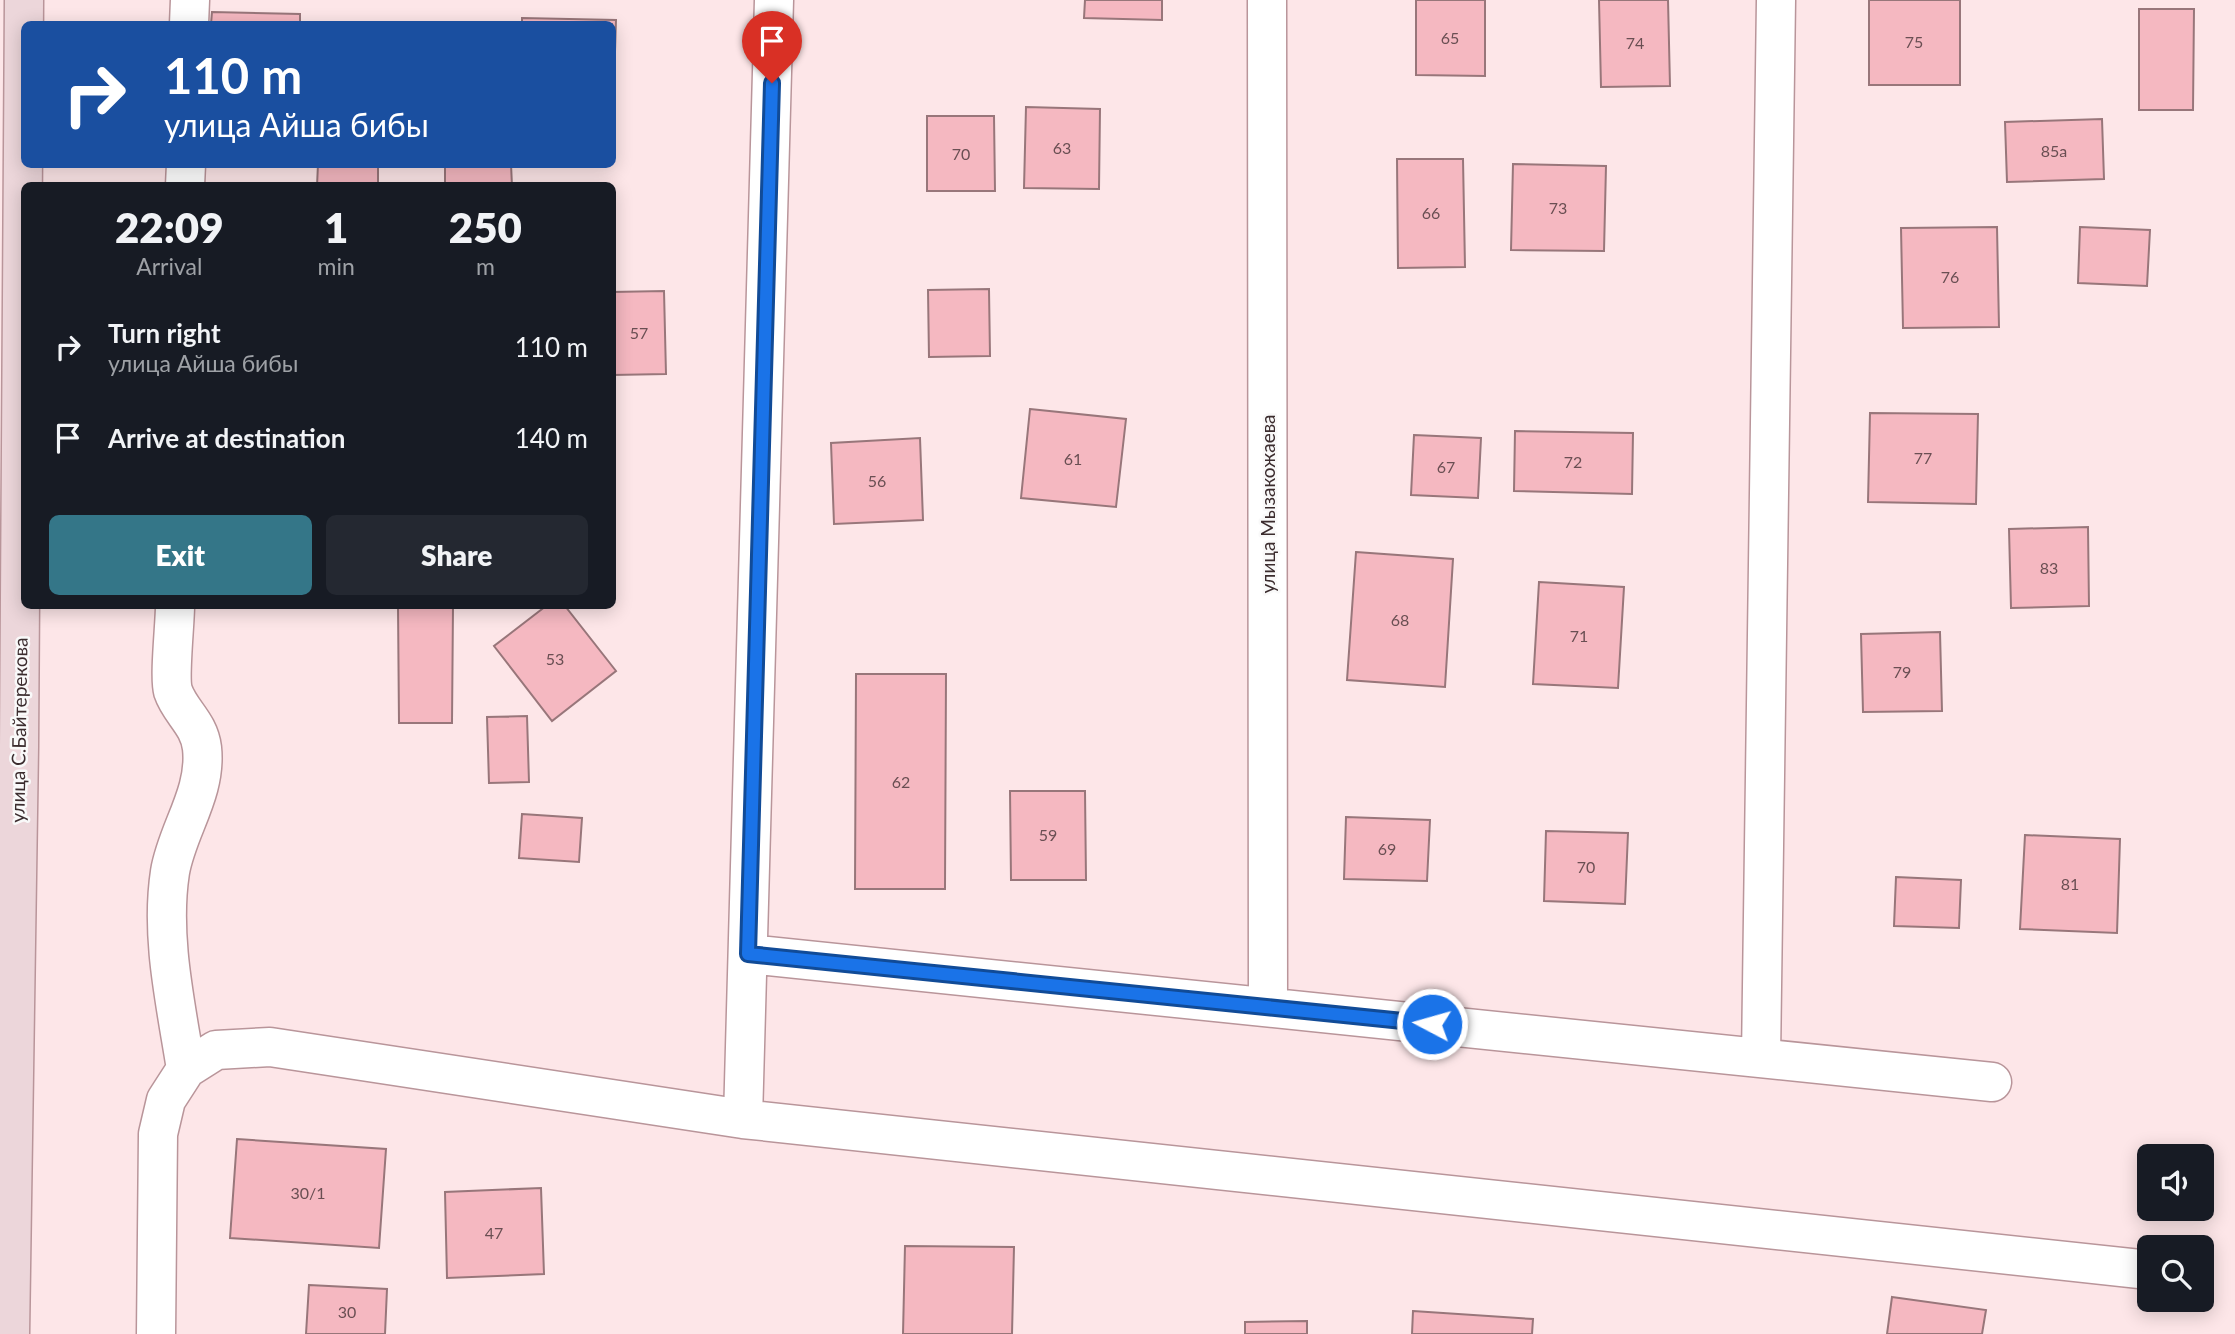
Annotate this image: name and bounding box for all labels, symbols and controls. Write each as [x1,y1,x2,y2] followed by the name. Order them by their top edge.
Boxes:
[742,11,802,83] pin
[753,22,791,60] icon: arrive
[1441,28,1459,47] house number: 65
[1905,32,1923,51] house number: 75
[1626,33,1644,52] house number: 74
[164,46,302,104] text: 110 m
[49,49,140,140] icon: right
[164,105,429,144] text: улица Айша бибы
[1053,138,1071,157] house number: 63
[2041,141,2067,160] house number: 85а
[952,144,970,163] house number: 70
[1549,198,1567,217] house number: 73
[115,202,224,252] text: 22:09
[324,202,348,252] text: 1
[449,202,522,252] text: 250
[1422,203,1440,222] house number: 66
[136,252,202,280] text: Arrival
[318,252,355,280] text: min
[476,252,495,280] text: m
[1941,267,1959,286] house number: 76
[108,317,221,349] text: Turn right
[630,323,648,342] house number: 57
[49,328,87,366] icon: right
[515,331,588,363] text: 110 m
[108,349,298,377] text: улица Айша бибы
[1256,414,1279,594] street label: улица Мызакожаева
[49,419,87,457] icon: arrive
[108,422,345,454] text: Arrive at destination
[515,422,588,454] text: 140 m
[1914,448,1932,467] house number: 77
[1064,449,1082,468] house number: 61
[1564,452,1582,471] house number: 72
[1437,457,1455,476] house number: 67
[868,471,886,490] house number: 56
[49,515,312,595] button: Exit
[326,515,588,595] button: Share
[2040,558,2058,577] house number: 83
[1391,610,1409,629] house number: 68
[1570,626,1588,645] house number: 71
[5,637,32,823] street label: улица С.Байтерекова
[546,649,564,668] house number: 53
[1893,662,1911,681] house number: 79
[892,772,910,791] house number: 62
[1039,825,1057,844] house number: 59
[1378,839,1396,858] house number: 69
[1577,857,1595,876] house number: 70
[2061,874,2079,893] house number: 81
[1395,987,1469,1061] position arrow
[2137,1144,2214,1312] map controls
[2137,1144,2214,1221] button: sound
[290,1183,326,1202] house number: 30/1
[485,1223,503,1242] house number: 47
[2137,1235,2214,1312] button: search
[338,1302,356,1321] house number: 30

